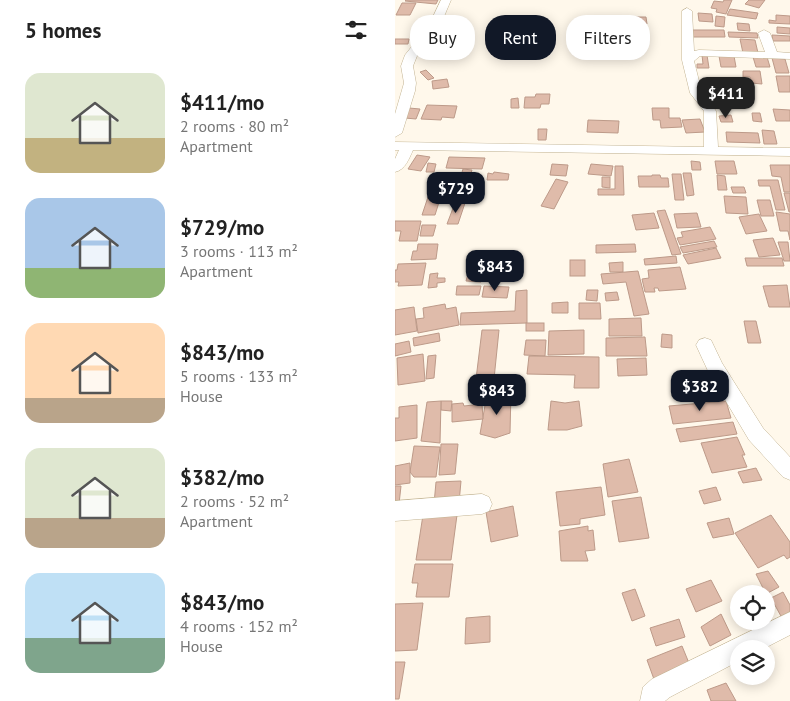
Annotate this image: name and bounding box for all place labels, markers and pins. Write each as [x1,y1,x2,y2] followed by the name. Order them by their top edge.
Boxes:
[696,76,756,119] pin: $411
[426,172,486,214] pin: $729
[465,250,525,292] pin: $843
[670,370,730,412] pin: $382
[467,374,527,416] pin: $843

